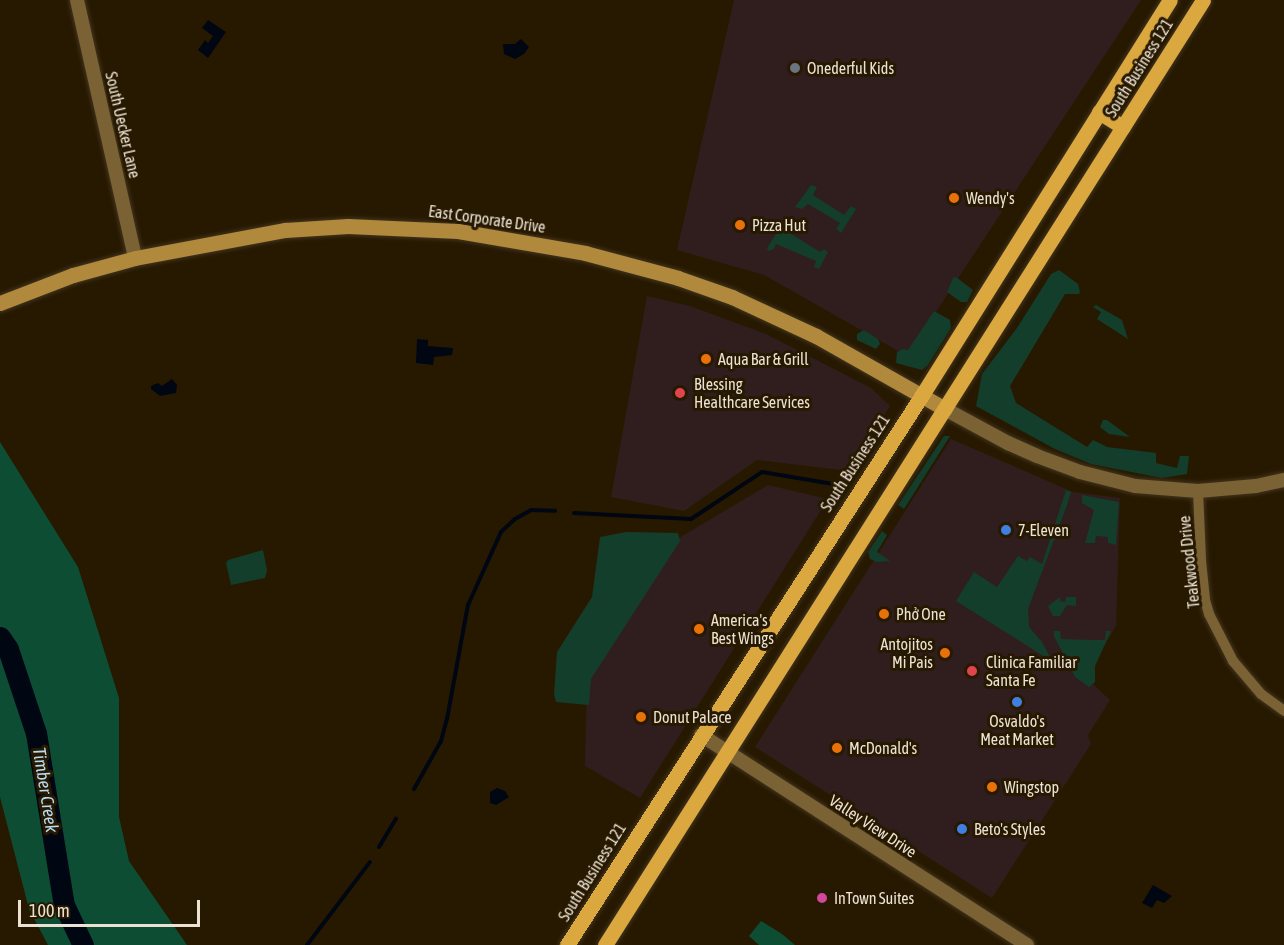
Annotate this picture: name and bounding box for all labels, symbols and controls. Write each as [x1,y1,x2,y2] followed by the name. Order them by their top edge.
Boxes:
[1101,15,1177,121] street label: South Business 121
[807,58,894,78] place label: Onederful Kids
[788,61,802,75] marker: Onederful Kids
[101,70,145,180] street label: South Uecker Lane
[966,188,1015,208] place label: Wendy's
[947,191,961,205] marker: Wendy's
[427,201,547,237] street label: East Corporate Drive
[752,215,806,235] place label: Pizza Hut
[733,218,747,232] marker: Pizza Hut
[718,349,809,369] place label: Aqua Bar & Grill
[699,352,713,366] marker: Aqua Bar & Grill
[694,374,810,412] place label: Blessing Healthcare Services
[671,384,689,402] marker: Blessing Healthcare Services
[816,411,894,515] street label: South Business 121
[1175,515,1203,609] street label: Teakwood Drive
[1018,520,1069,540] place label: 7-Eleven
[999,523,1013,537] marker: 7-Eleven
[896,604,946,624] place label: Phở One
[877,607,891,621] marker: Phở One
[711,610,774,648] place label: America's Best Wings
[692,622,706,636] marker: America's Best Wings
[880,634,933,672] place label: Antojitos Mi Pais
[938,646,952,660] marker: Antojitos Mi Pais
[986,652,1077,690] place label: Clinica Familiar Santa Fe
[963,662,981,680] marker: Clinica Familiar Santa Fe
[1010,695,1024,709] marker: Osvaldo's Meat Market
[653,707,732,727] place label: Donut Palace
[634,710,648,724] marker: Donut Palace
[980,711,1054,749] place label: Osvaldo's Meat Market
[849,738,917,758] place label: McDonald's
[830,741,844,755] marker: McDonald's
[28,746,62,834] water label: Timber Creek
[1004,777,1059,797] place label: Wingstop
[985,780,999,794] marker: Wingstop
[826,791,920,861] street label: Valley View Drive
[554,819,630,925] street label: South Business 121
[974,819,1046,839] place label: Beto's Styles
[955,822,969,836] marker: Beto's Styles
[21,888,202,926] scale bar
[834,888,914,908] place label: InTown Suites
[815,891,829,905] marker: InTown Suites
[29,900,70,921] text: 100 m

